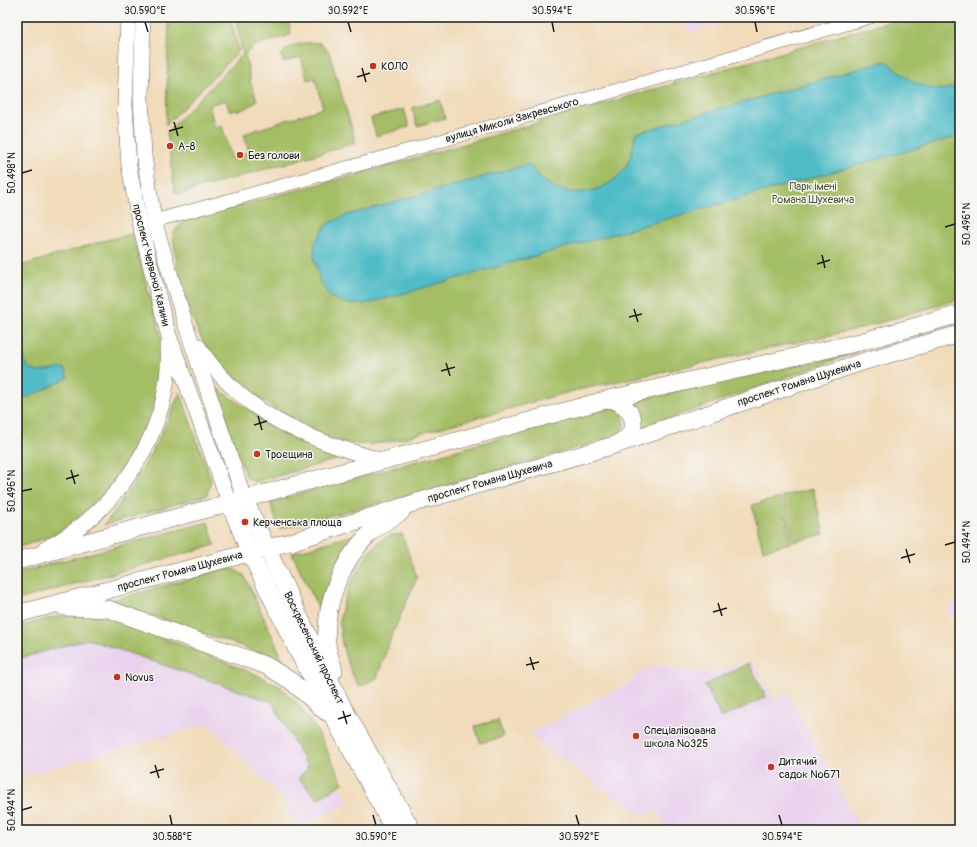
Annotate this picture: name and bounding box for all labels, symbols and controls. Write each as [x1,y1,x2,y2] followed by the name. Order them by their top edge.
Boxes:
[124,5,166,17] text: 30.590°E
[328,5,368,17] text: 30.592°E
[532,5,572,17] text: 30.594°E
[735,5,775,17] text: 30.596°E
[381,60,408,73] place label: КОЛО
[368,61,378,71] marker: КОЛО
[444,95,580,145] street label: вулиця Миколи Закревського
[178,140,196,153] place label: А-8
[165,141,175,151] marker: А-8
[248,149,299,162] place label: Без голови
[235,150,245,160] marker: Без голови
[6,152,18,194] text: 50.498°N
[772,180,854,206] park label: Парк імені Романа Шухевича
[130,203,173,328] street label: проспект Червоної Калини
[961,203,973,245] text: 50.496°N
[736,357,862,409] street label: проспект Романа Шухевича
[265,448,313,461] place label: Троєщина
[252,449,262,459] marker: Троєщина
[426,457,554,505] street label: проспект Романа Шухевича
[6,470,18,512] text: 50.496°N
[253,516,342,529] place label: Керченська площа
[240,517,250,527] marker: Керченська площа
[961,521,973,563] text: 50.494°N
[116,548,244,594] street label: проспект Романа Шухевича
[281,589,347,707] street label: Воскресенський проспект
[125,671,154,684] place label: Novus
[112,672,122,682] marker: Novus
[644,724,716,750] place label: Спеціалізована школа №325
[631,731,641,741] marker: Спеціалізована школа №325
[778,755,840,781] place label: Дитячий садок №671
[766,762,776,772] marker: Дитячий садок №671
[6,789,18,831] text: 50.494°N
[152,831,192,843] text: 30.588°E
[355,831,397,843] text: 30.590°E
[559,831,599,843] text: 30.592°E
[762,831,802,843] text: 30.594°E

